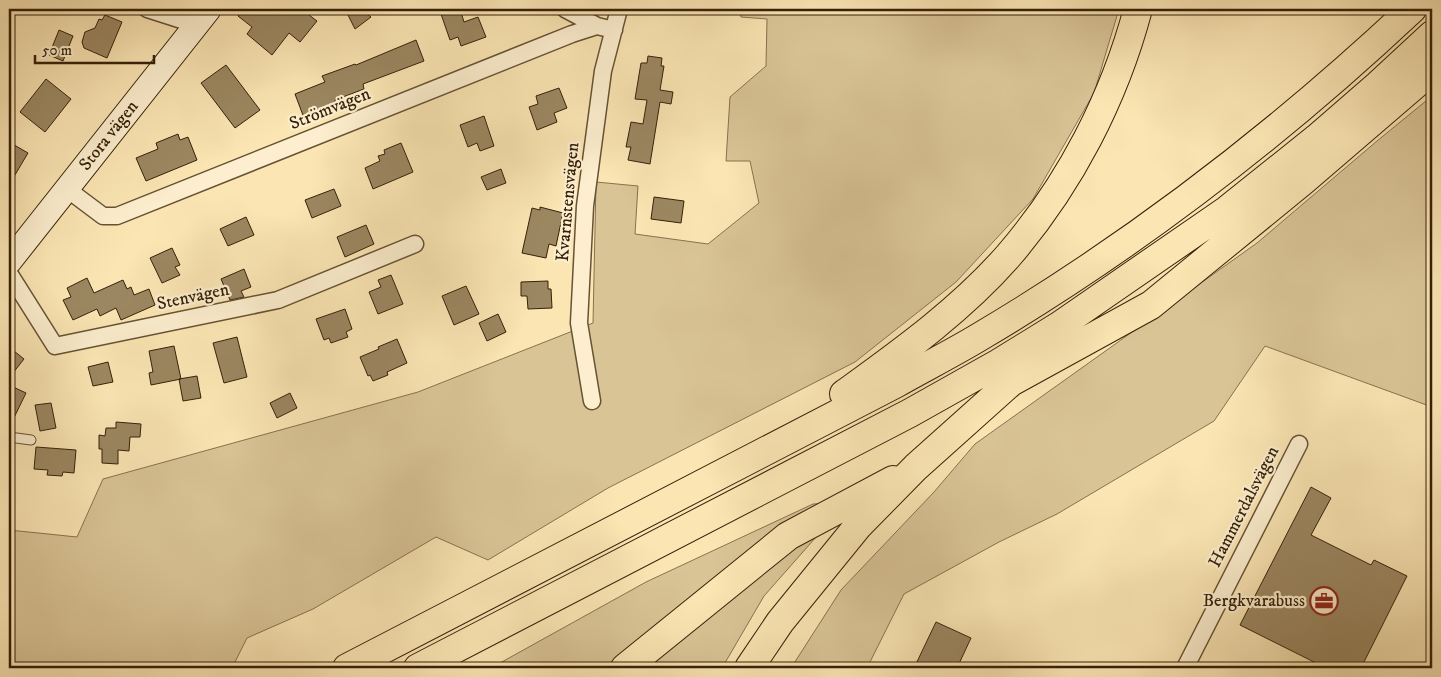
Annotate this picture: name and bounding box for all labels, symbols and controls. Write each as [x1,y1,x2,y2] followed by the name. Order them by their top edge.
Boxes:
[35,32,154,64] scale bar
[42,41,72,60] text: 50 m
[286,83,374,135] street label: Strömvägen
[74,96,144,175] street label: Stora vägen
[552,141,584,263] street label: Kvarnstensvägen
[155,279,232,315] street label: Stenvägen
[1204,442,1284,571] street label: Hammerdalsvägen
[1309,586,1339,616] office icon: Bergkvarabuss
[1203,590,1305,612] place label: Bergkvarabuss

